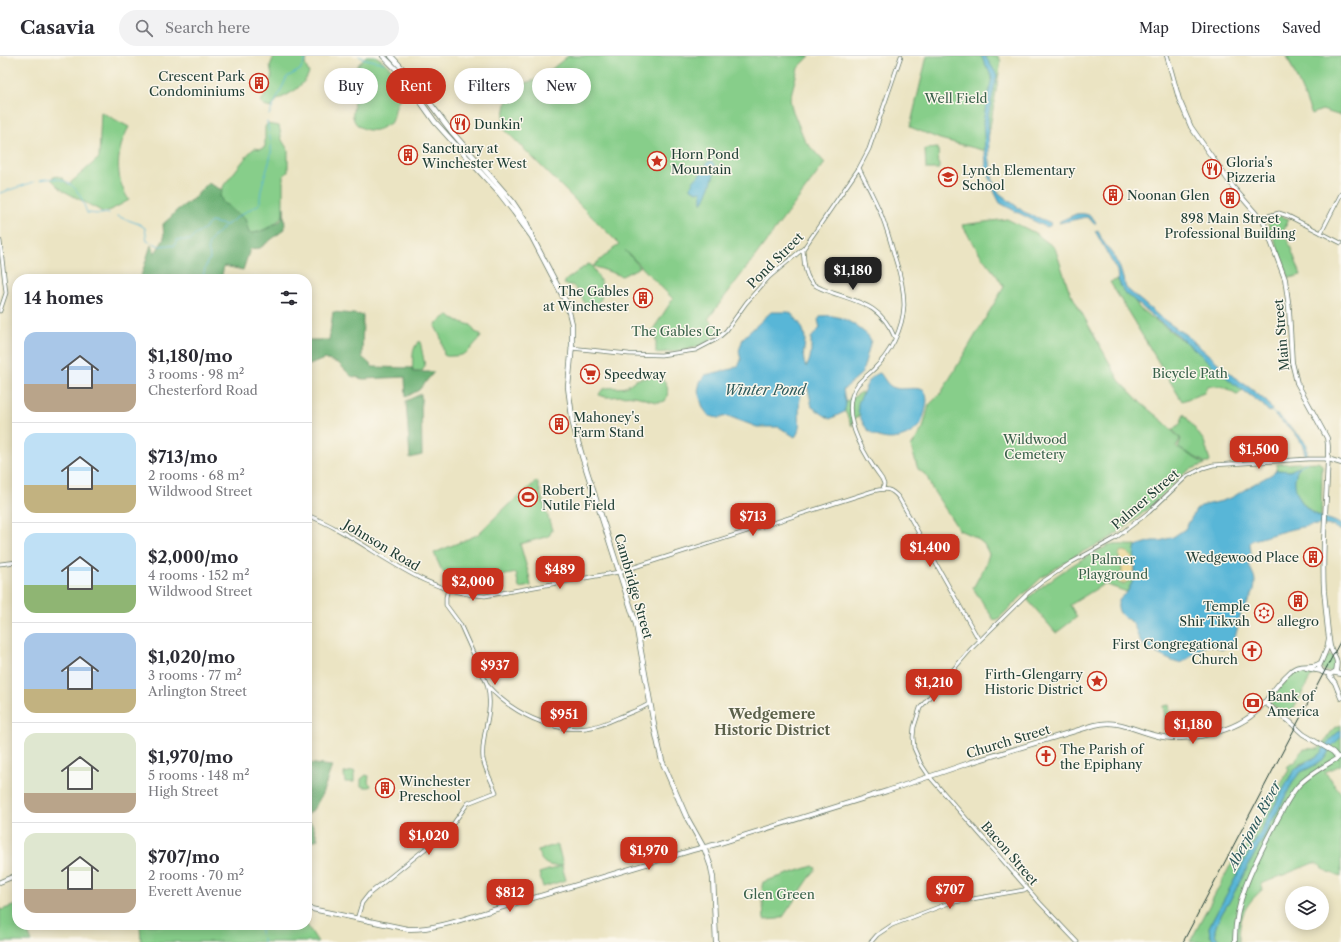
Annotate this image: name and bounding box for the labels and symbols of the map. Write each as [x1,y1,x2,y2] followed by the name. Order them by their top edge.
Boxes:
[149,68,245,99] place label: Crescent Park Condominiums
[248,72,270,94] building icon: Crescent Park Condominiums
[923,90,988,106] park label: Well Field
[449,113,471,135] restaurant icon: Dunkin'
[474,116,523,132] place label: Dunkin'
[421,140,527,171] place label: Sanctuary at Winchester West
[397,144,419,166] building icon: Sanctuary at Winchester West
[671,146,739,177] place label: Horn Pond Mountain
[646,150,668,172] place icon: Horn Pond Mountain
[1226,154,1276,185] place label: Gloria's Pizzeria
[1201,158,1223,180] restaurant icon: Gloria's Pizzeria
[962,162,1076,193] place label: Lynch Elementary School
[937,166,959,188] school or university icon: Lynch Elementary School
[1102,184,1124,206] building icon: Noonan Glen
[1127,187,1210,203] place label: Noonan Glen
[1219,187,1241,209] building icon: 898 Main Street Professional Building
[1165,210,1296,241] place label: 898 Main Street Professional Building
[744,228,807,291] street label: Pond Street
[820,257,886,291] pin: $1,180
[543,283,630,314] place label: The Gables at Winchester
[632,287,654,309] building icon: The Gables at Winchester
[1270,298,1292,372] street label: Main Street
[631,323,721,339] park label: The Gables Cr
[579,363,601,385] supermarket icon: Speedway
[1152,365,1228,381] park label: Bicycle Path
[604,366,667,382] place label: Speedway
[724,381,807,399] water label: Winter Pond
[573,409,644,440] place label: Mahoney's Farm Stand
[548,413,570,435] building icon: Mahoney's Farm Stand
[1002,431,1067,462] park label: Wildwood Cemetery
[1226,436,1292,470] pin: $1,500
[1108,465,1182,533] street label: Palmer Street
[542,482,615,513] place label: Robert J. Nutile Field
[517,486,539,508] sports icon: Robert J. Nutile Field
[729,503,777,537] pin: $713
[339,515,423,574] street label: Johnson Road
[611,532,657,641] street label: Cambridge Street
[897,534,963,568] pin: $1,400
[1302,546,1324,568] building icon: Wedgewood Place
[1185,549,1299,565] place label: Wedgewood Place
[1078,551,1148,582] park label: Palmer Playground
[536,556,584,590] pin: $489
[440,568,506,602] pin: $2,000
[1287,590,1309,612] building icon: allegro
[1179,598,1250,629] place label: Temple Shir Tikvah
[1253,602,1275,624] synagogue icon: Temple Shir Tikvah
[1277,613,1319,629] place label: allegro
[1112,636,1238,667] place label: First Congregational Church
[1241,640,1263,662] church icon: First Congregational Church
[471,652,519,686] pin: $937
[985,666,1084,697] place label: Firth-Glengarry Historic District
[901,669,967,703] pin: $1,210
[1086,670,1108,692] place icon: Firth-Glengarry Historic District
[1266,688,1319,719] place label: Bank of America
[1242,692,1264,714] bank icon: Bank of America
[540,701,588,735] pin: $951
[714,705,830,739] district label: Wedgemere Historic District
[1160,711,1226,745] pin: $1,180
[964,721,1052,761] street label: Church Street
[1060,741,1144,772] place label: The Parish of the Epiphany
[1035,745,1057,767] church icon: The Parish of the Epiphany
[398,773,471,804] place label: Winchester Preschool
[1222,776,1286,874] water label: Aberjona River
[374,777,396,799] building icon: Winchester Preschool
[978,818,1042,888] street label: Bacon Street
[396,822,462,856] pin: $1,020
[616,837,682,871] pin: $1,970
[926,876,974,910] pin: $707
[486,879,534,913] pin: $812
[743,886,815,902] park label: Glen Green

